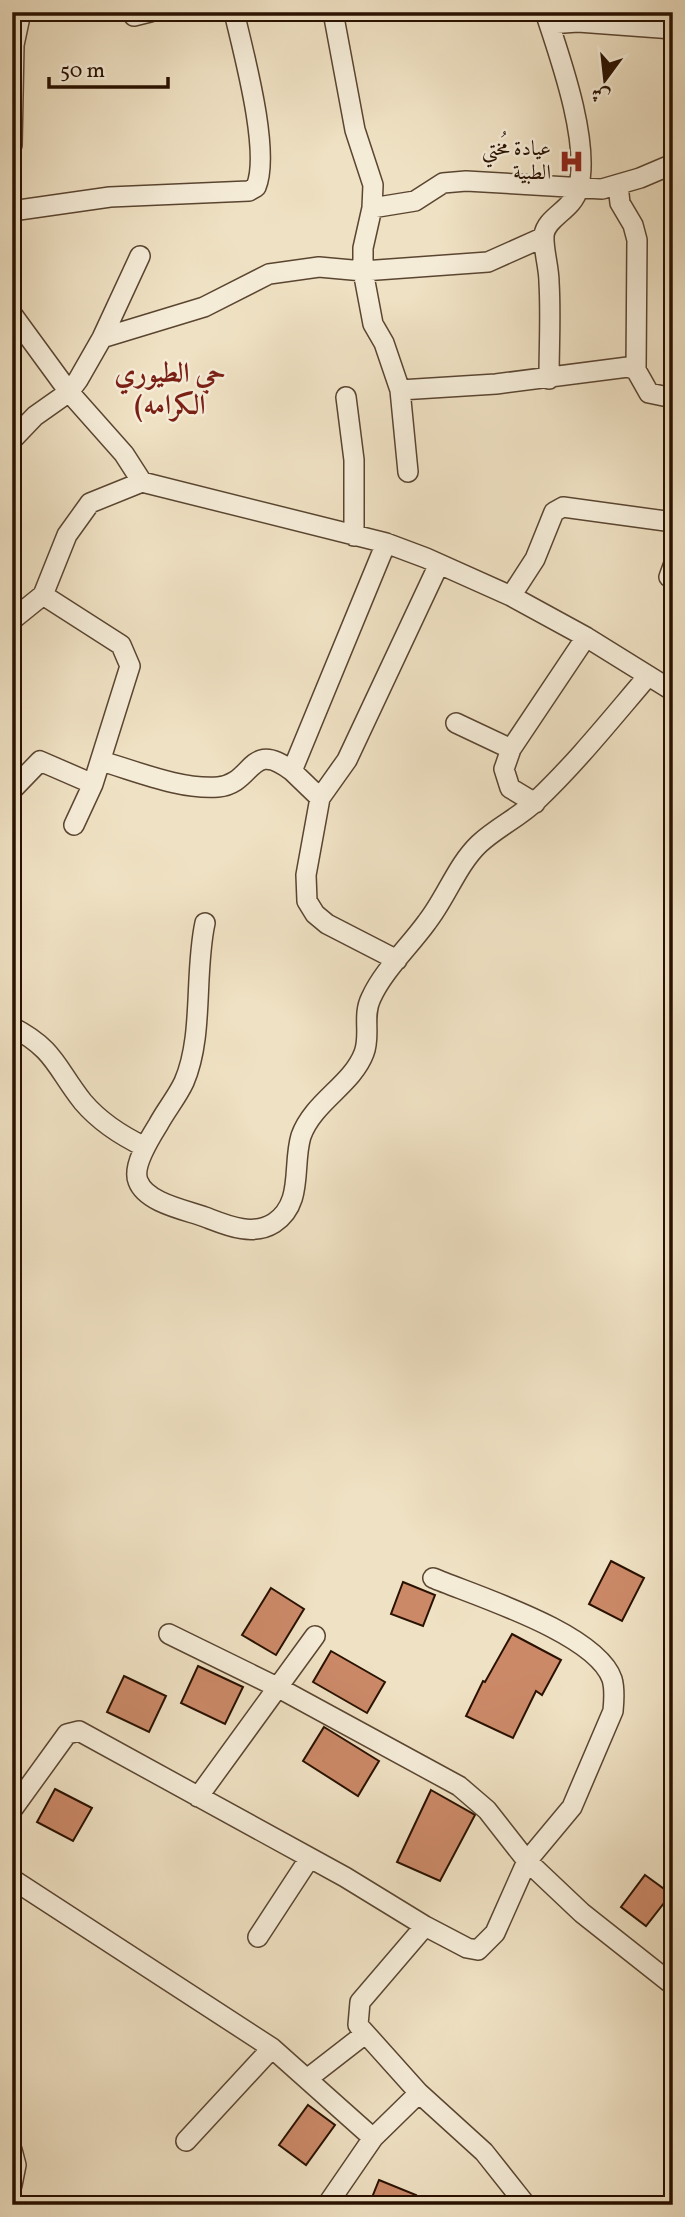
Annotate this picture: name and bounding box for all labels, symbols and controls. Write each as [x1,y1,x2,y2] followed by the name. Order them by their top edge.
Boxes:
[49,46,168,90] scale bar
[570,46,640,116] north arrow
[60,57,105,86] text: 50 m
[589,79,614,109] text: ش
[482,130,551,188] place label: عيادة مُختي الطبية
[557,147,585,175] hospital icon: عيادة مُختي الطبية
[114,355,226,426] district label: حي الطيوري (الكرامه

